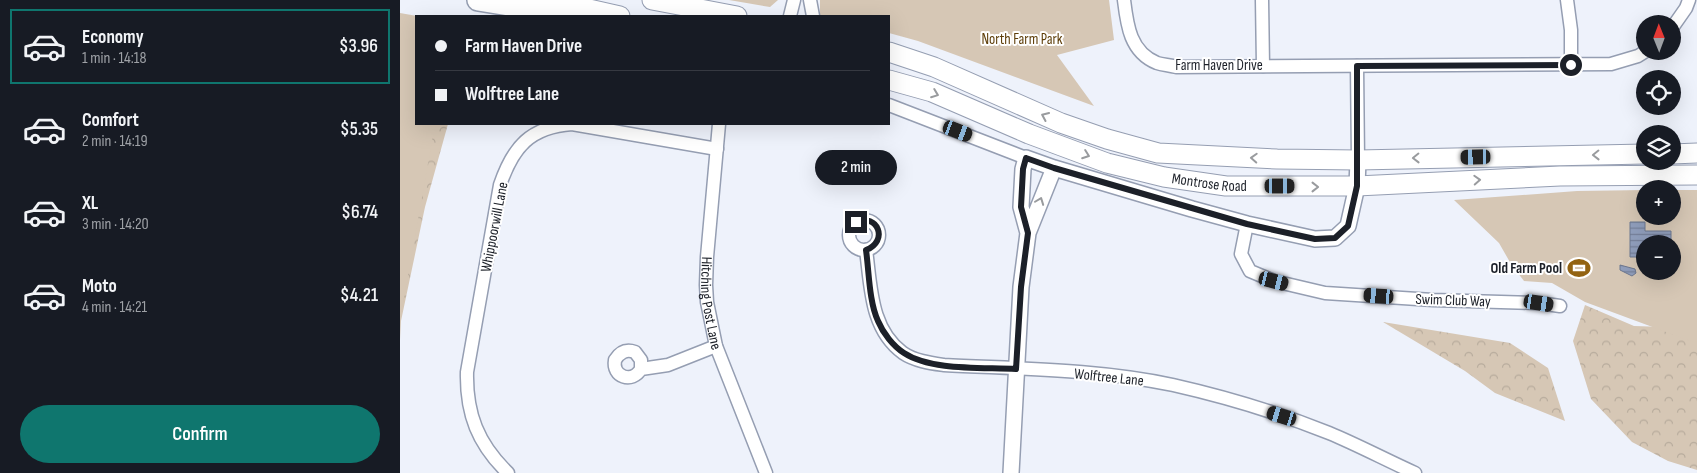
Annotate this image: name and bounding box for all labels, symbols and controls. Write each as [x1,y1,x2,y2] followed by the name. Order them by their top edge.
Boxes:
[1636,15,1681,60] north arrow
[1636,15,1681,280] map controls
[22,24,67,69] icon: car
[82,26,144,49] text: Economy
[981,30,1063,49] park label: North Farm Park
[339,35,378,58] text: $3.96
[465,35,582,58] text: Farm Haven Drive
[82,49,146,68] text: 1 min · 14:18
[1560,54,1582,76] route start
[1175,56,1263,75] street label: Farm Haven Drive
[1636,70,1681,115] button: locate
[465,83,559,106] text: Wolftree Lane
[930,88,939,98] one-way arrow
[22,107,67,152] icon: car
[82,109,139,132] text: Comfort
[1041,111,1050,122] one-way arrow
[340,118,378,141] text: $5.35
[941,119,974,143] car
[1636,125,1681,170] button: layers
[82,132,148,151] text: 2 min · 14:19
[1081,149,1090,159] one-way arrow
[1460,149,1491,165] car
[815,150,897,184] callout: 2 min
[1592,150,1600,160] one-way arrow
[1250,153,1258,164] one-way arrow
[1412,153,1420,163] one-way arrow
[841,158,871,177] text: 2 min
[1171,169,1247,196] street label: Montrose Road
[1473,175,1481,186] one-way arrow
[1265,179,1295,194] car
[476,180,513,274] street label: Whippoorwill Lane
[1636,180,1681,225] button: +
[1311,181,1319,192] one-way arrow
[22,190,67,235] icon: car
[82,192,98,215] text: XL
[1034,197,1044,205] one-way arrow
[341,201,378,224] text: $6.74
[845,211,867,233] route end
[82,215,149,234] text: 3 min · 14:20
[1636,235,1681,280] button: −
[1566,255,1592,281] sports icon: Old Farm Pool
[696,256,726,353] street label: Hitching Post Lane
[1491,259,1562,278] place label: Old Farm Pool
[1257,270,1290,292] car
[22,273,67,318] icon: car
[82,275,117,298] text: Moto
[340,284,378,307] text: $4.21
[1363,287,1394,305] car
[1415,290,1491,311] street label: Swim Club Way
[1523,293,1554,313] car
[82,298,147,317] text: 4 min · 14:21
[1073,364,1145,391] street label: Wolftree Lane
[1265,404,1298,428] car
[20,405,380,463] button: Confirm

